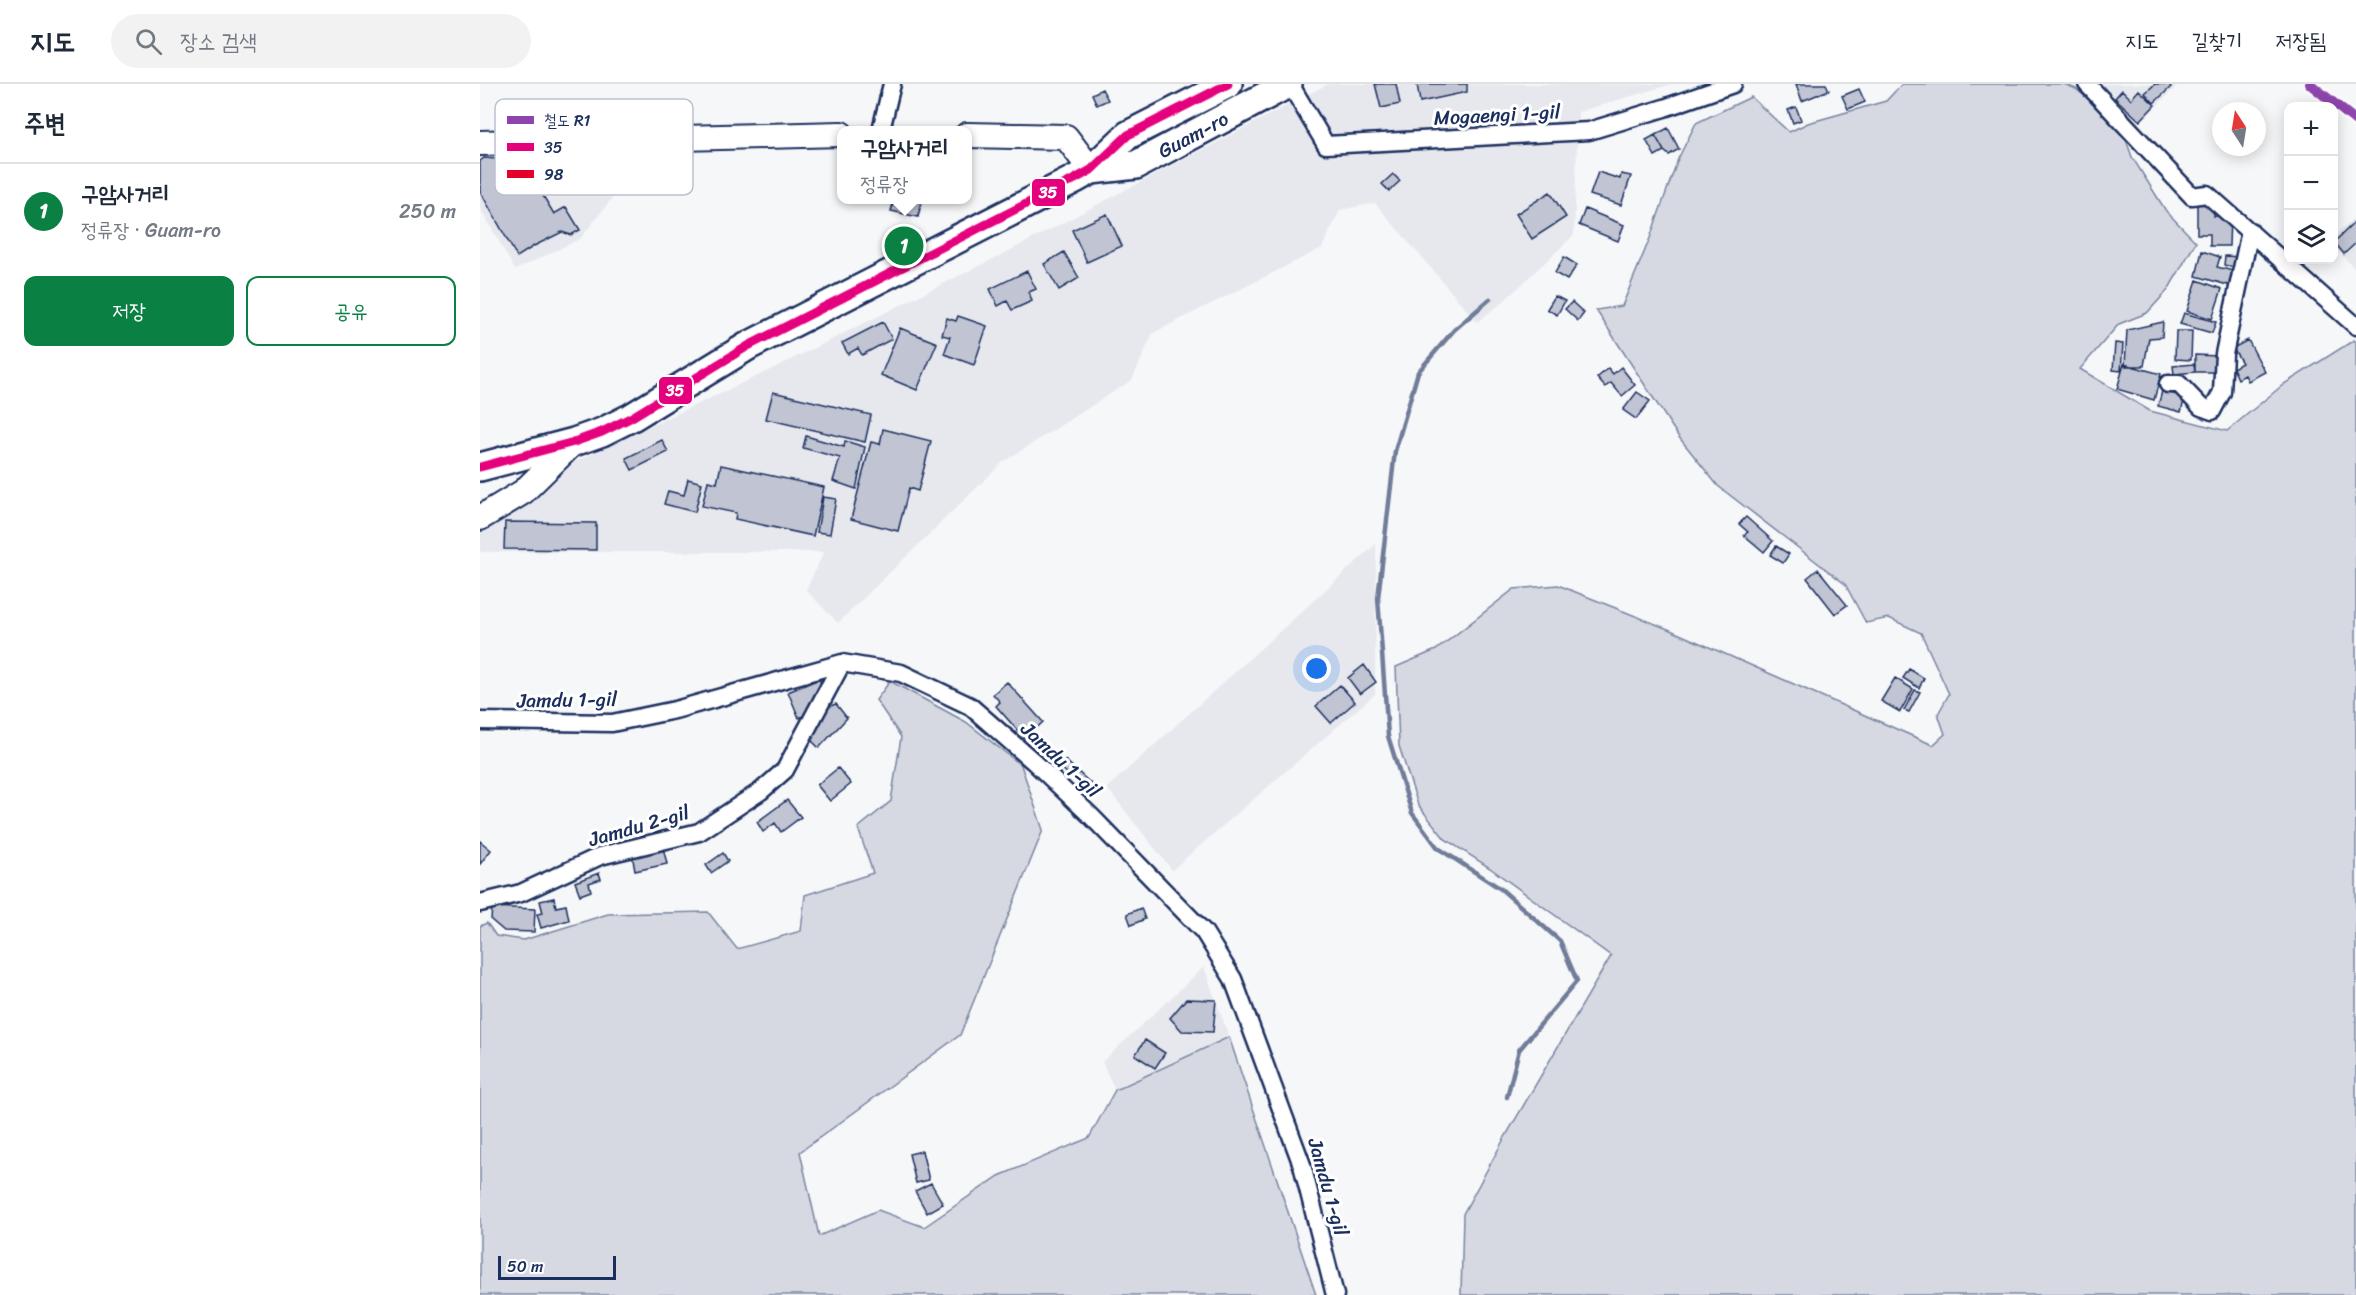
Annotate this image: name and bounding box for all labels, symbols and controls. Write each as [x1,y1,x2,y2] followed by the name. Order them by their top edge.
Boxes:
[111,14,531,68] search box
[30,17,75,66] text: 지도
[180,22,257,61] text: 장소 검색
[2125,22,2159,60] text: 지도
[2192,22,2242,60] text: 길찾기
[2275,22,2326,60] text: 저장됨
[132,25,165,58] icon: search
[1433,94,1563,136] street label: Mogaengi 1-gil
[495,99,693,195] legend
[24,100,66,146] text: 주변
[1151,101,1235,168] street label: Guam-ro
[2212,102,2266,156] north arrow
[2284,102,2338,264] map controls
[2284,102,2338,156] button: +
[544,106,591,135] text: 철도 R1
[837,126,972,204] popup
[860,128,949,167] text: 구암사거리
[544,133,563,162] text: 35
[2284,156,2338,210] button: −
[544,160,564,189] text: 98
[860,167,909,202] text: 정류장
[81,174,170,213] text: 구암사거리
[1031,178,1066,207] line badge: 35
[1038,178,1058,207] text: 35
[39,194,48,229] text: 1
[399,194,456,229] text: 250 m
[2284,210,2338,264] button: layers
[81,213,221,248] text: 정류장 · Guam-ro
[884,224,924,268] pin: 1
[24,276,234,346] button: 저장
[246,276,456,346] button: 공유
[658,376,693,405] line badge: 35
[665,376,685,405] text: 35
[1302,654,1331,683] your location
[515,682,619,718] street label: Jamdu 1-gil
[1012,712,1111,808] street label: Jamdu 1-gil
[584,795,695,857] street label: Jamdu 2-gil
[1297,1133,1359,1241] street label: Jamdu 1-gil
[507,1252,543,1281] text: 50 m
[498,1253,616,1280] scale bar

